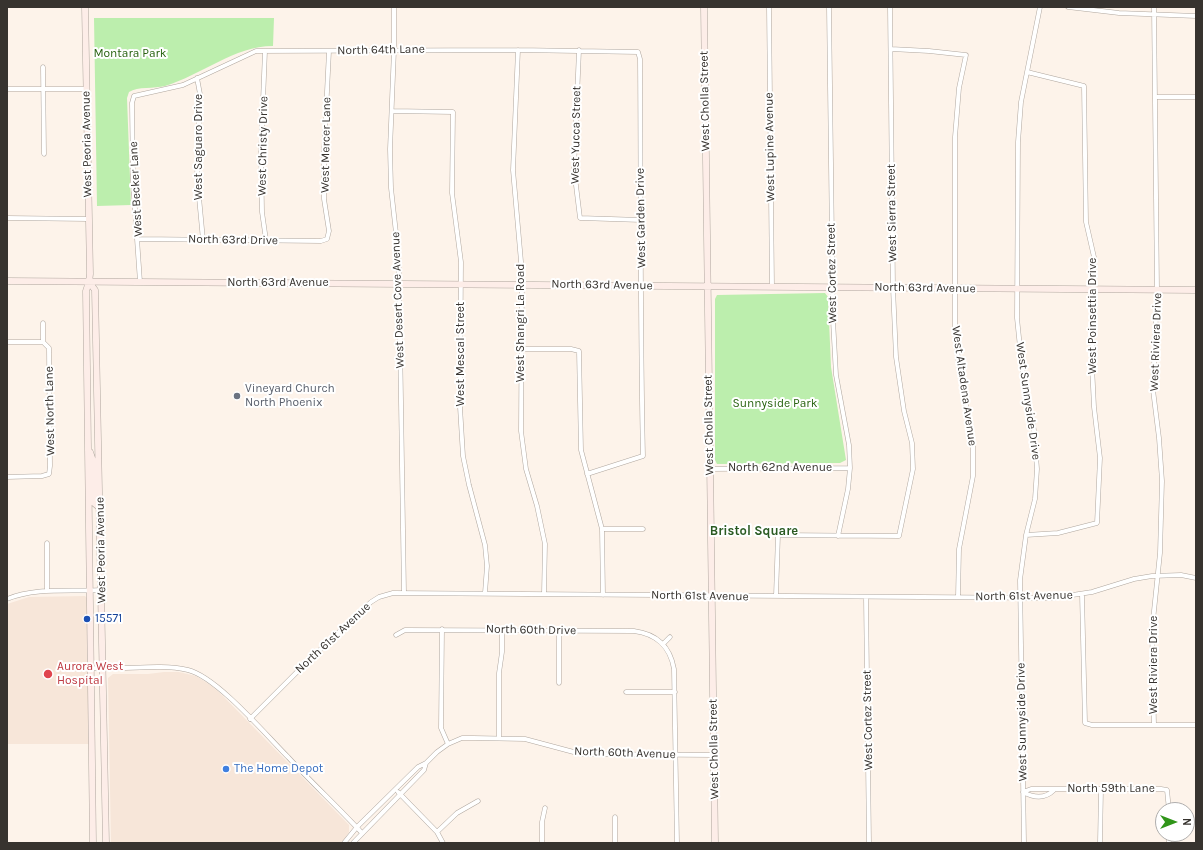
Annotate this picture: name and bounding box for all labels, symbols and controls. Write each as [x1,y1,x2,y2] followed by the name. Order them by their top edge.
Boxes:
[337,42,425,58] street label: North 64th Lane
[93,47,167,61] park label: Montara Park
[697,51,713,151] street label: West Cholla Street
[568,86,584,184] street label: West Yucca Street
[79,91,95,197] street label: West Peoria Avenue
[762,92,778,202] street label: West Lupine Avenue
[192,94,206,200] street label: West Saguaro Drive
[255,96,271,196] street label: West Christy Drive
[318,97,334,193] street label: West Mercer Lane
[126,141,146,237] street label: West Becker Lane
[884,164,900,262] street label: West Sierra Street
[633,168,649,268] street label: West Garden Drive
[824,223,840,323] street label: West Cortez Street
[388,231,408,369] street label: West Desert Cove Avenue
[188,232,278,248] street label: North 63rd Drive
[1086,258,1100,374] street label: West Poinsettia Drive
[514,264,528,382] street label: West Shangri La Road
[227,276,329,290] street label: North 63rd Avenue
[551,277,653,293] street label: North 63rd Avenue
[874,280,976,296] street label: North 63rd Avenue
[1147,292,1165,392] street label: West Riviera Drive
[454,302,468,406] street label: West Mescal Street
[948,325,980,447] street label: West Altadena Avenue
[1013,341,1043,461] street label: West Sunnyside Drive
[42,366,58,456] street label: West North Lane
[701,375,717,475] street label: West Cholla Street
[245,382,335,410] place label: Vineyard Church North Phoenix
[232,391,242,401] marker: Vineyard Church North Phoenix
[733,397,817,411] park label: Sunnyside Park
[728,461,832,475] street label: North 62nd Avenue
[93,497,109,603] street label: West Peoria Avenue
[710,523,798,539] district label: Bristol Square
[651,588,749,604] street label: North 61st Avenue
[975,588,1073,604] street label: North 61st Avenue
[292,599,374,677] street label: North 61st Avenue
[95,612,122,626] place label: 15571
[82,614,92,624] marker: 15571
[1147,616,1161,714] street label: West Riviera Drive
[486,622,576,638] street label: North 60th Drive
[57,660,123,688] place label: Aurora West Hospital
[1014,662,1030,782] street label: West Sunnyside Drive
[42,668,54,680] marker: Aurora West Hospital
[860,670,876,770] street label: West Cortez Street
[706,699,722,799] street label: West Cholla Street
[574,744,676,762] street label: North 60th Avenue
[234,762,323,776] place label: The Home Depot
[221,764,231,774] marker: The Home Depot
[1067,782,1155,796] street label: North 59th Lane
[1155,802,1195,842] north arrow
[1180,818,1193,826] text: N

